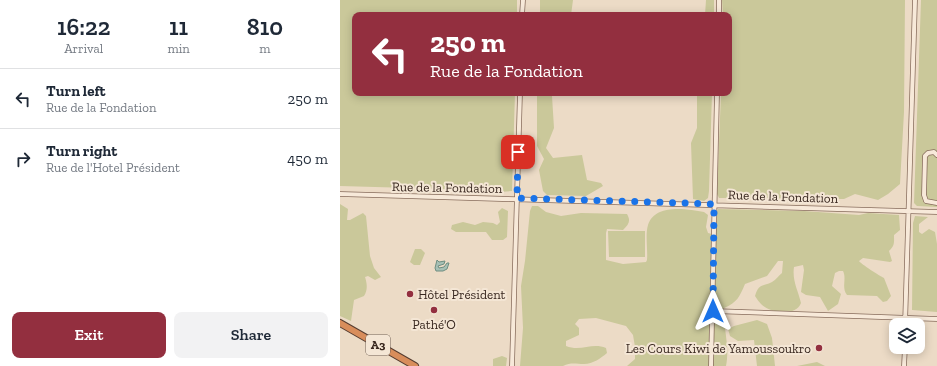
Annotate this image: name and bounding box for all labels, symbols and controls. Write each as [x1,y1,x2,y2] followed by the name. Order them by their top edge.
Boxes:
[57,12,110,41] text: 16:22
[169,12,188,41] text: 11
[247,12,283,41] text: 810
[430,26,506,59] text: 250 m
[364,28,416,80] icon: left
[64,41,103,56] text: Arrival
[167,41,190,56] text: min
[259,41,270,56] text: m
[430,60,583,82] text: Rue de la Fondation
[46,82,106,100] text: Turn left
[12,88,34,110] icon: left
[288,90,328,108] text: 250 m
[46,100,156,115] text: Rue de la Fondation
[501,135,535,169] pin
[507,141,529,163] icon: arrive
[46,142,117,160] text: Turn right
[12,148,34,170] icon: right
[287,150,328,168] text: 450 m
[46,160,180,175] text: Rue de l'Hotel Président
[392,179,503,196] street label: Rue de la Fondation
[728,187,839,206] street label: Rue de la Fondation
[418,287,506,302] place label: Hôtel Président
[405,289,415,299] marker: Hôtel Président
[692,290,734,332] position arrow
[429,305,439,315] marker: Pathé'O
[12,312,166,358] button: Exit
[174,312,328,358] button: Share
[412,317,456,332] place label: Pathé'O
[889,318,925,354] map controls
[889,318,925,354] button: layers
[366,335,390,355] road number: A3
[626,341,811,356] place label: Les Cours Kiwi de Yamoussoukro
[814,343,824,353] marker: Les Cours Kiwi de Yamoussoukro

